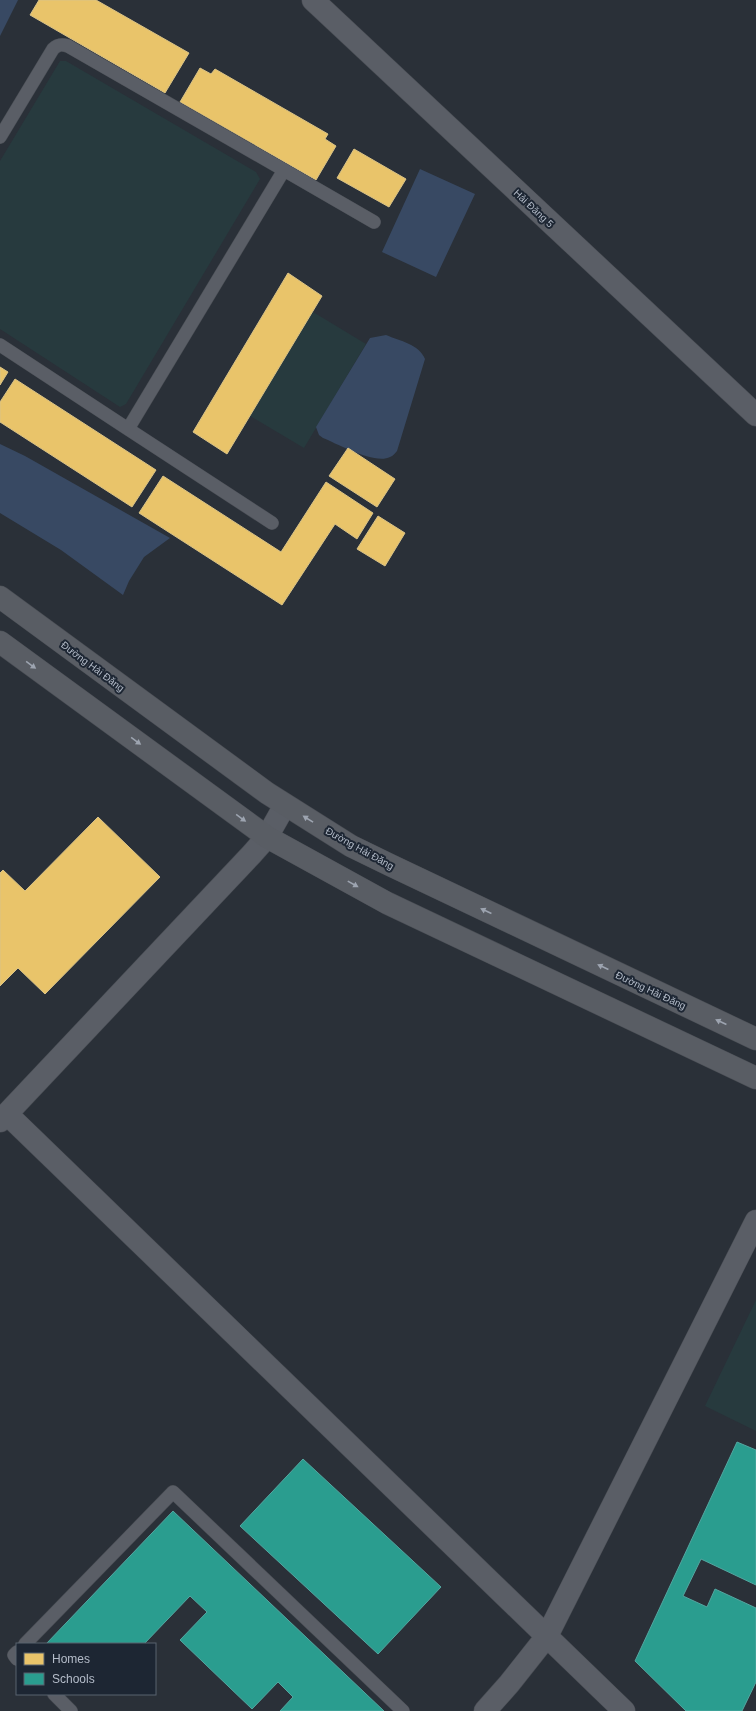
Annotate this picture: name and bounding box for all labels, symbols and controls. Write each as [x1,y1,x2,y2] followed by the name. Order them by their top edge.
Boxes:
[512,187,556,230] street label: Hải Đăng 5
[59,639,126,694] street label: Đường Hải Đăng
[26,660,37,669] one-way arrow
[131,737,142,745] one-way arrow
[236,814,247,822] one-way arrow
[303,815,313,823] one-way arrow
[324,825,396,872] street label: Đường Hải Đăng
[347,881,359,888] one-way arrow
[480,908,491,914] one-way arrow
[598,964,609,970] one-way arrow
[614,969,688,1012] street label: Đường Hải Đăng
[715,1019,726,1025] one-way arrow
[16,1643,156,1695] legend
[52,1652,90,1666] text: Homes
[52,1672,95,1686] text: Schools

